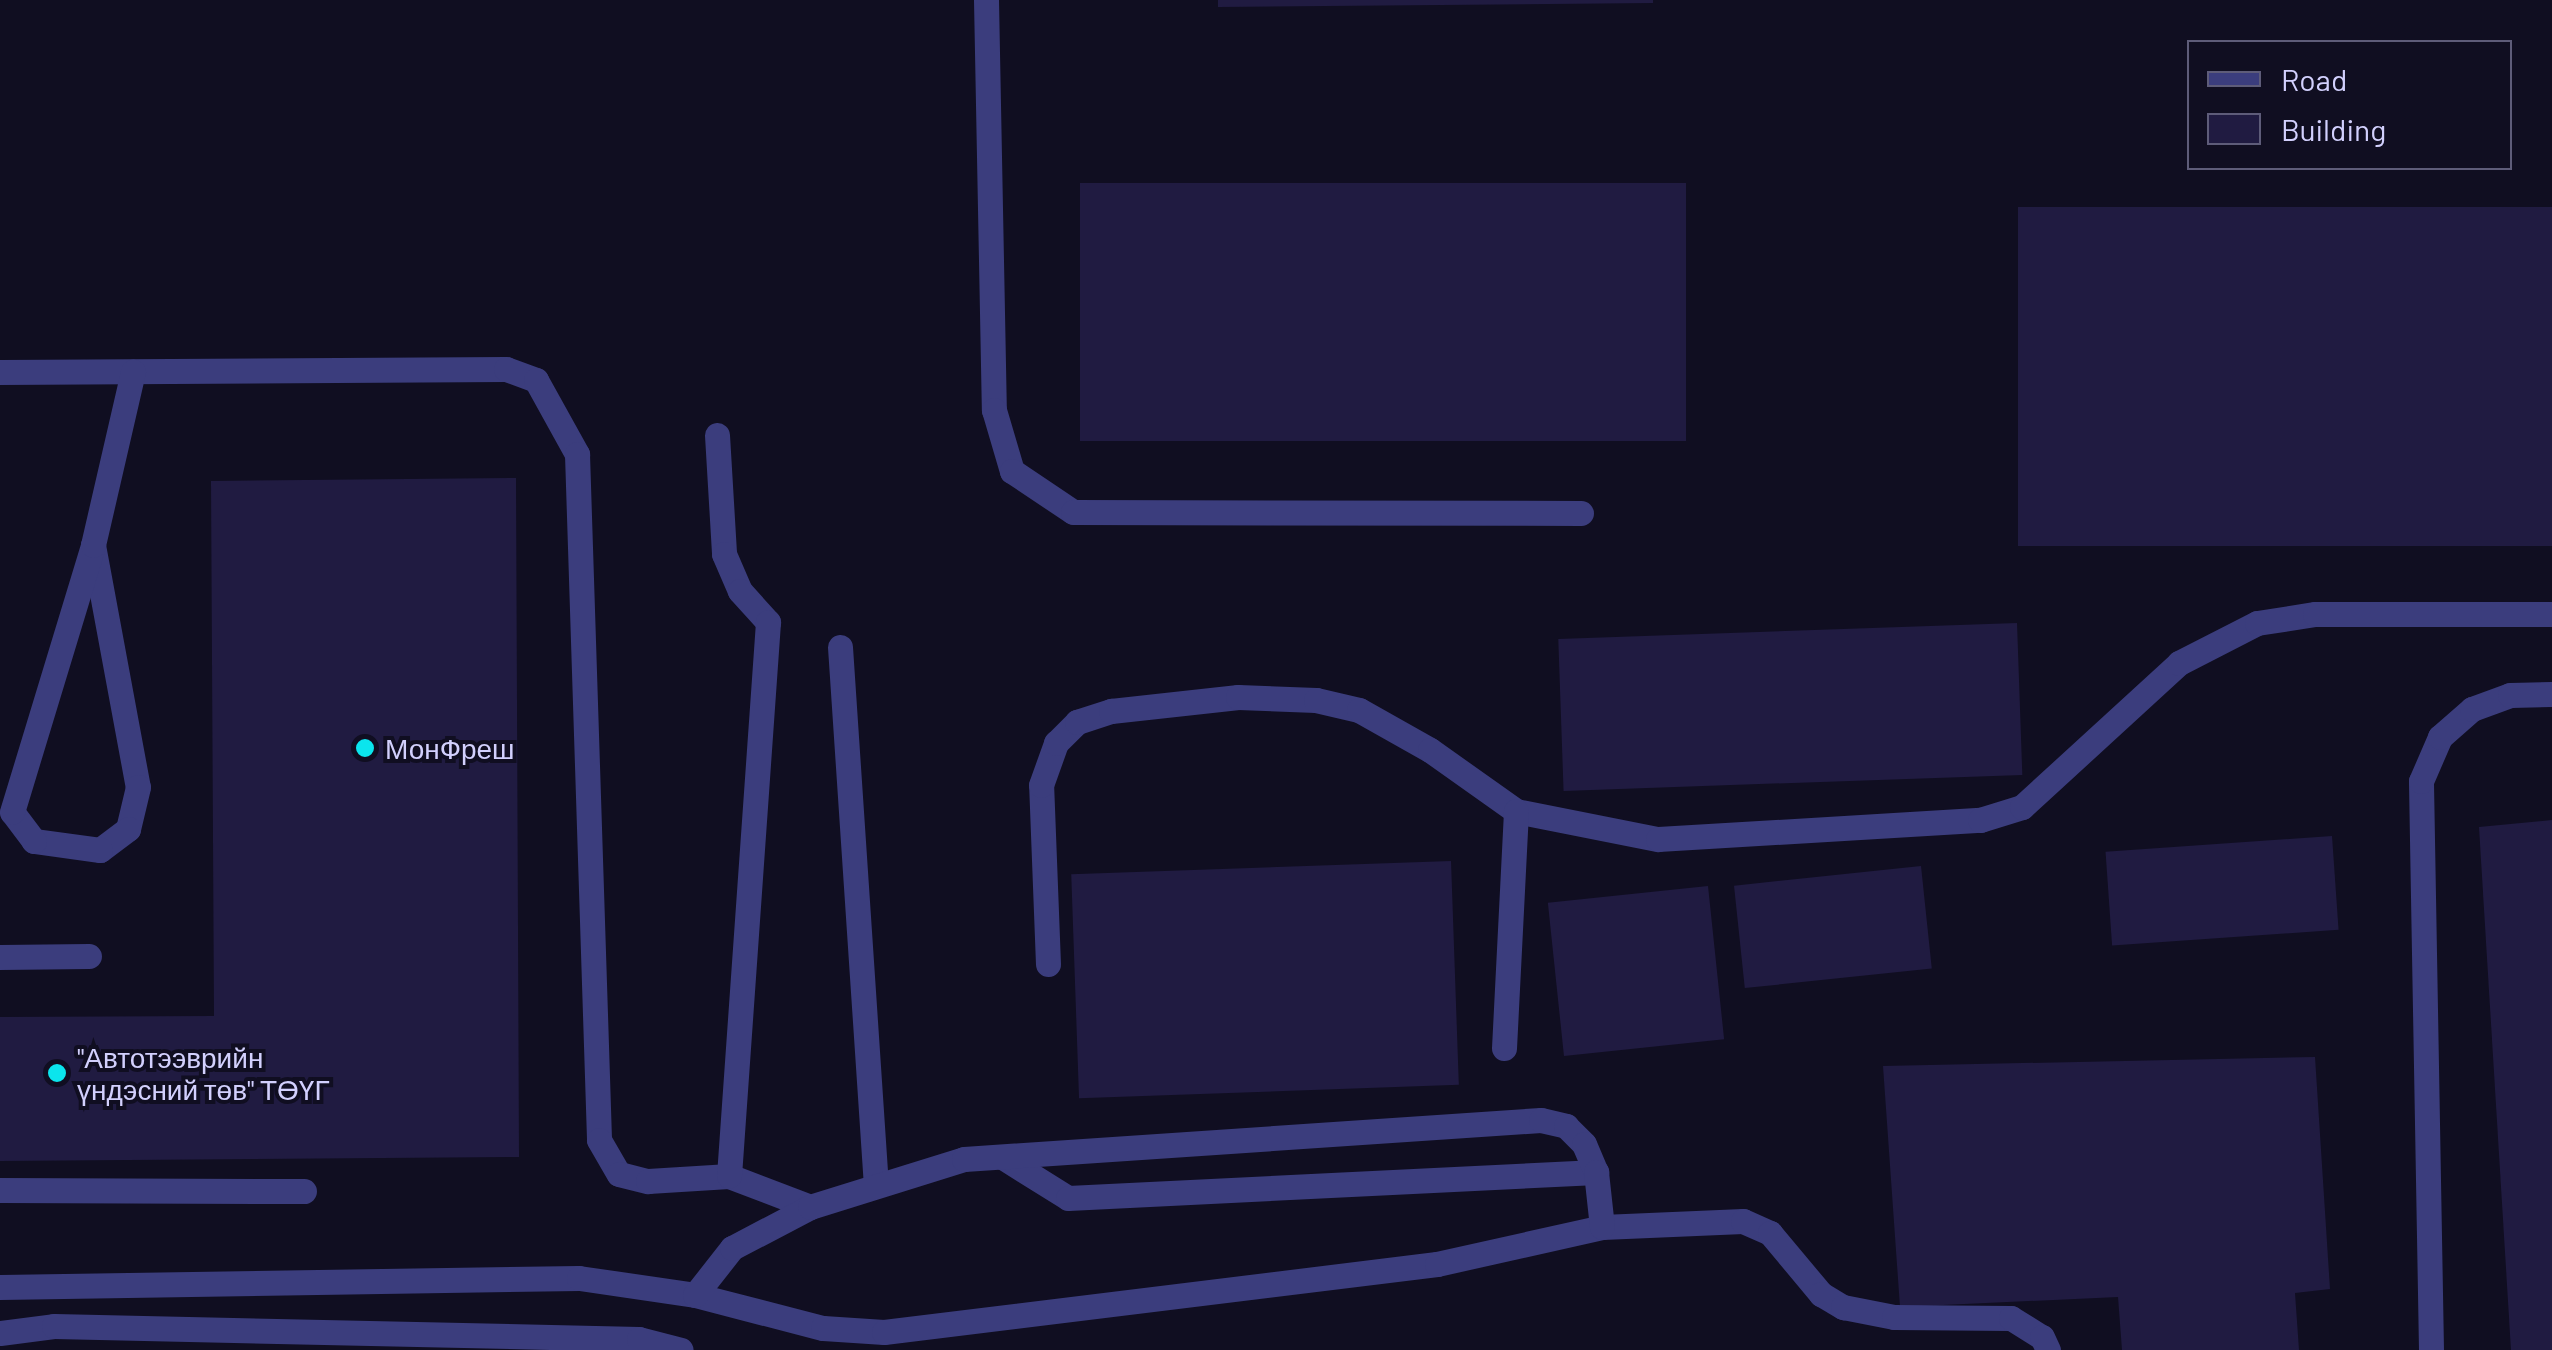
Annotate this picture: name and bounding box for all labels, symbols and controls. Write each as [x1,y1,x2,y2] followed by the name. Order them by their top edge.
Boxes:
[2187,40,2512,170] legend
[2281,61,2347,97] text: Road
[2281,111,2386,147] text: Building
[385,731,515,765] place label: МонФреш
[354,737,376,759] marker: МонФреш
[77,1040,330,1106] place label: "Автотээврийн үндэсний төв" ТӨҮГ
[46,1062,68,1084] marker: "Автотээврийн үндэсний төв" ТӨҮГ

